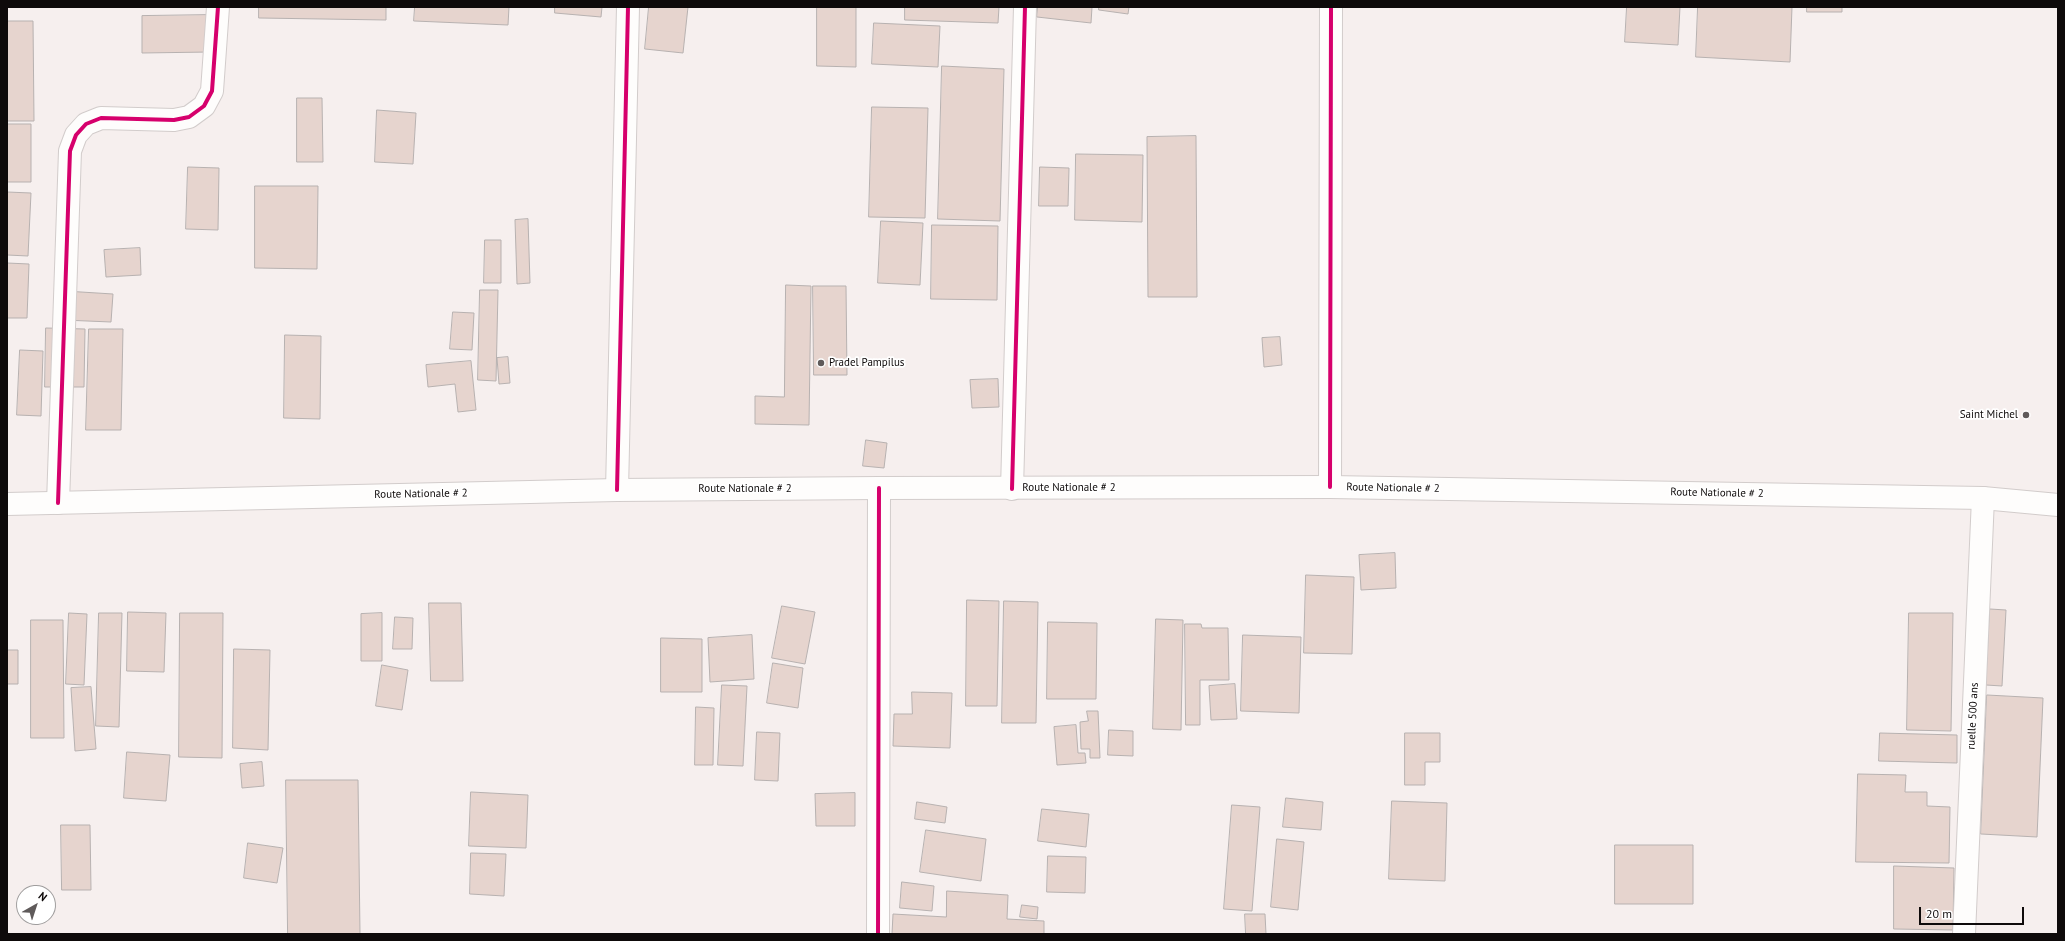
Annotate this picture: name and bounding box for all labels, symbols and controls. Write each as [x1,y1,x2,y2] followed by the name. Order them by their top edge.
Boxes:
[829,356,904,370] place label: Pradel Pampilus
[816,358,826,368] marker: Pradel Pampilus
[1960,408,2018,422] place label: Saint Michel
[2021,410,2031,420] marker: Saint Michel
[1022,481,1116,495] street label: Route Nationale # 2
[1346,481,1440,495] street label: Route Nationale # 2
[698,482,792,496] street label: Route Nationale # 2
[1670,486,1764,500] street label: Route Nationale # 2
[374,487,468,501] street label: Route Nationale # 2
[1965,682,1981,750] street label: ruelle 500 ans
[16,885,56,925] north arrow
[36,889,50,904] text: N
[1921,899,2026,925] scale bar
[1926,906,1952,921] text: 20 m

